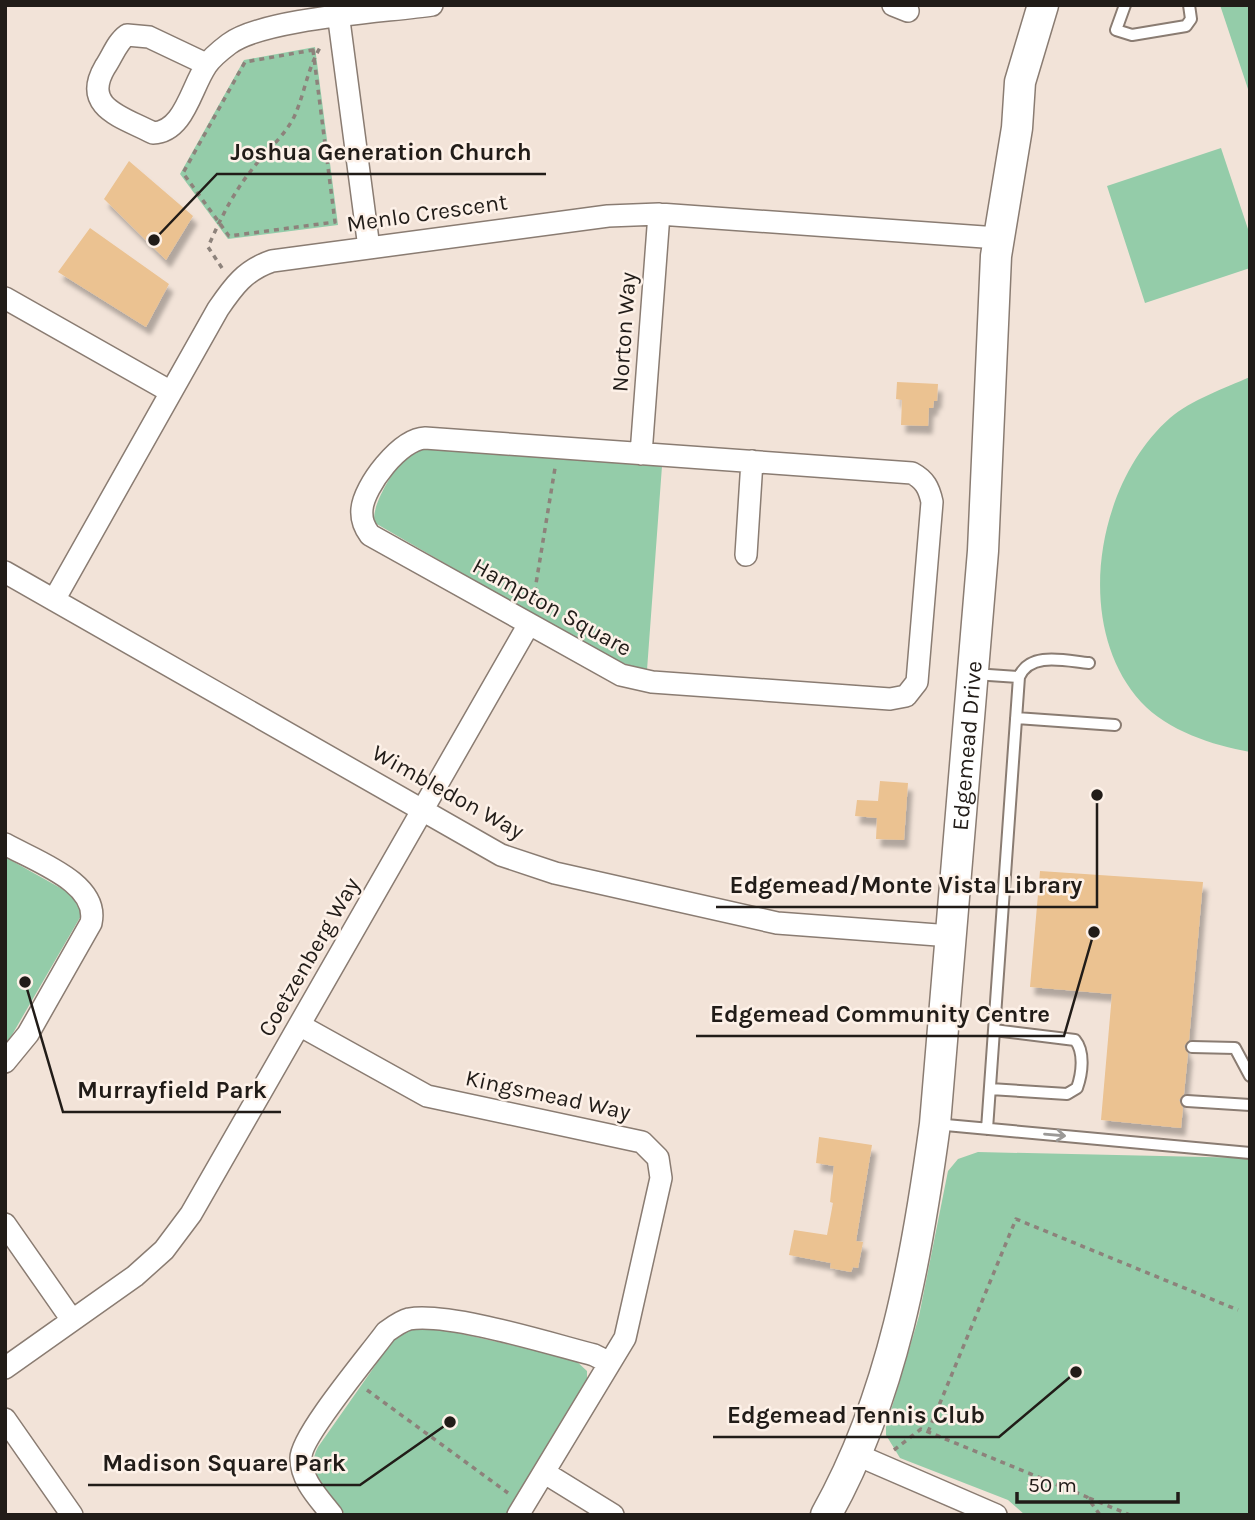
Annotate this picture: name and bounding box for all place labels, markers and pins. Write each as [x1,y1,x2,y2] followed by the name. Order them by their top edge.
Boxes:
[217,129,546,174] callout: Joshua Generation Church
[716,862,1097,907] callout: Edgemead/Monte Vista Library
[696,991,1064,1036] callout: Edgemead Community Centre
[63,1067,281,1112] callout: Murrayfield Park
[713,1392,999,1437] callout: Edgemead Tennis Club
[88,1440,360,1485] callout: Madison Square Park

